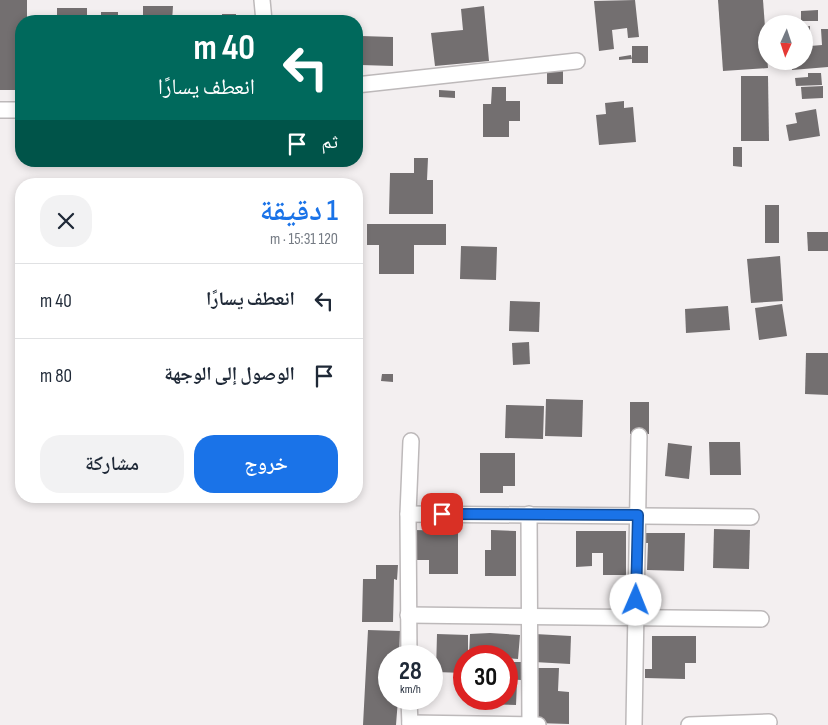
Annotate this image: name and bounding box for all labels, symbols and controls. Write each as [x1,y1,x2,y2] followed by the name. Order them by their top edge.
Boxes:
[758,15,812,70] north arrow
[758,15,813,70] map controls
[193,27,255,70] text: 40 m
[273,35,338,100] icon: left
[158,74,255,101] text: انعطف يسارًا
[283,130,311,158] icon: arrive
[321,131,338,154] text: ثم
[260,193,338,229] text: 1 دقيقة
[40,195,92,247] button: close
[270,230,338,249] text: 120 m · 15:31
[310,287,338,315] icon: left
[206,288,295,311] text: انعطف يسارًا
[40,290,72,313] text: 40 m
[310,362,338,390] icon: arrive
[164,363,295,386] text: الوصول إلى الوجهة
[40,365,72,388] text: 80 m
[40,435,184,493] button: مشاركة
[194,435,338,493] button: خروج
[421,493,463,535] pin
[428,500,456,528] icon: arrive
[609,573,661,625] position arrow
[453,645,518,710] speed limit sign: 30
[399,656,422,687] text: 28
[400,682,421,697] text: km/h

